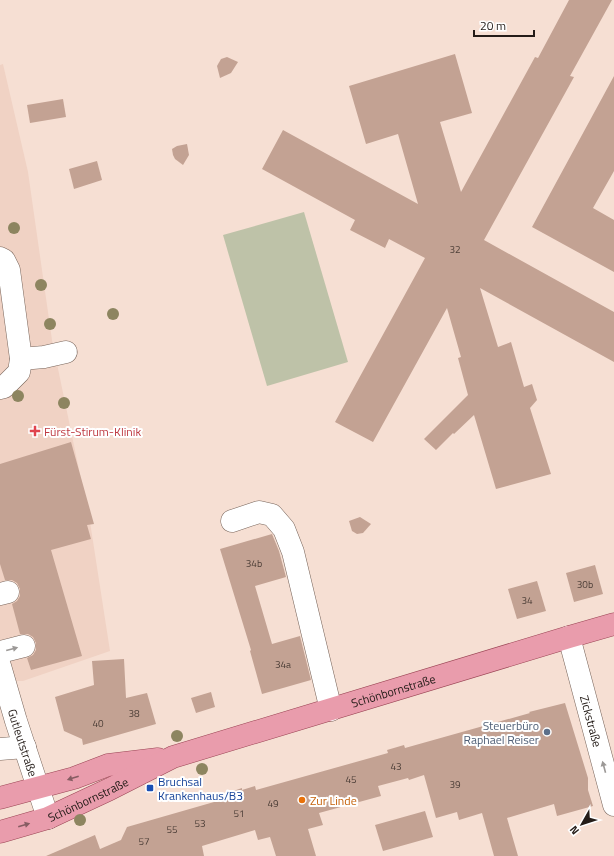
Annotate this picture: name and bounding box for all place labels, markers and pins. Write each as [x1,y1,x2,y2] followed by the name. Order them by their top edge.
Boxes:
[44,422,141,441] place label: Fürst-Stirum-Klinik
[29,425,41,437] marker: Fürst-Stirum-Klinik
[464,716,539,749] place label: Steuerbüro Raphael Reiser
[542,727,552,737] marker: Steuerbüro Raphael Reiser
[158,772,243,805] place label: Bruchsal Krankenhaus/B3
[145,783,155,793] marker: Bruchsal Krankenhaus/B3
[310,791,357,810] place label: Zur Linde
[297,795,307,805] marker: Zur Linde

